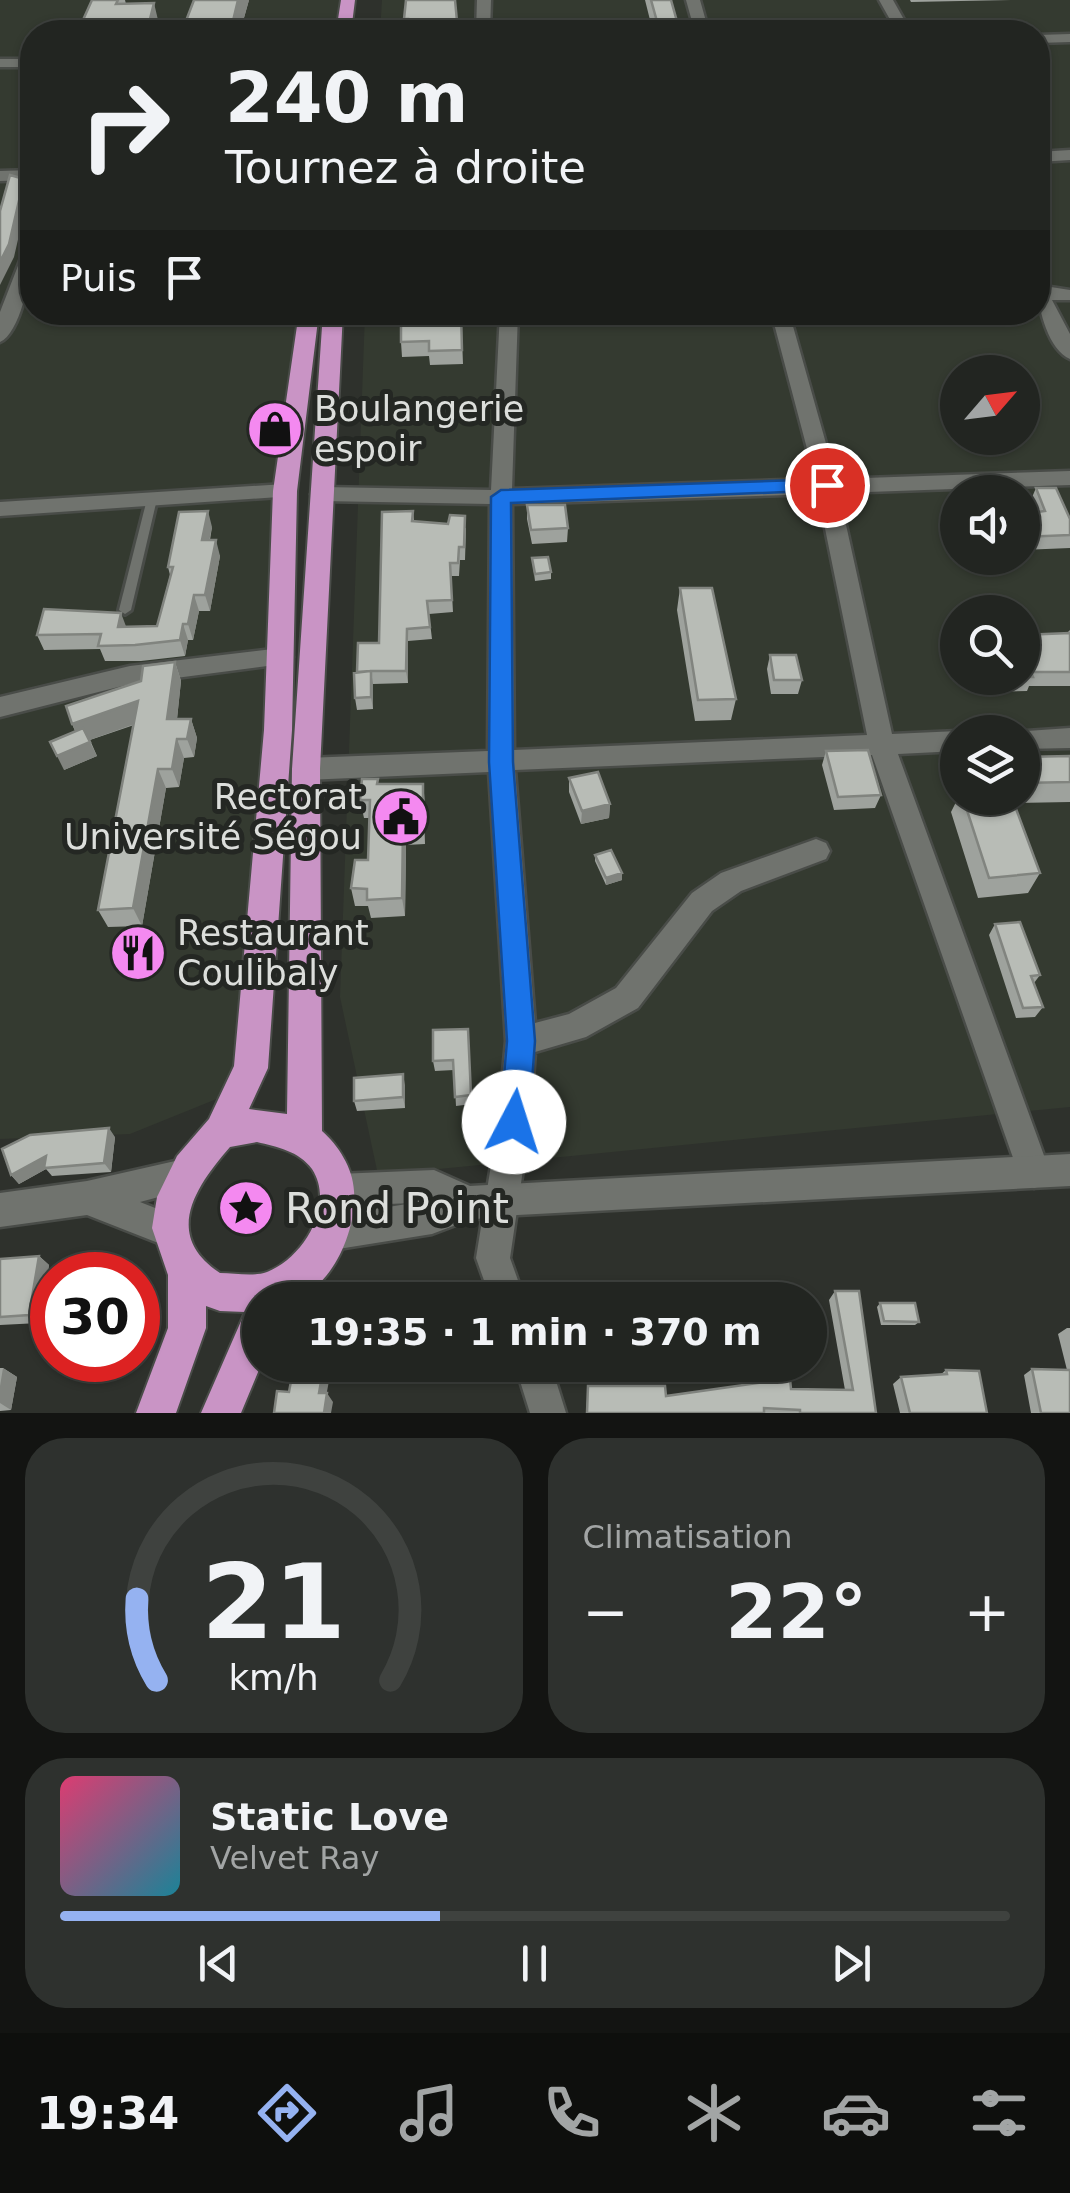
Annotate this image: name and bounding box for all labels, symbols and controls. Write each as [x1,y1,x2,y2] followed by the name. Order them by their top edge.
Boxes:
[225,57,468,139] text: 240 m
[60,60,190,190] icon: right
[225,141,586,194] text: Tournez à droite
[157,250,212,305] icon: arrive
[60,256,137,300] text: Puis
[940,355,1040,455] north arrow
[940,355,1040,815] map controls
[314,389,524,469] place label: Boulangerie espoir
[245,399,305,459] shop icon: Boulangerie espoir
[785,443,870,528] pin
[800,458,855,513] icon: arrive
[940,475,1040,575] button: sound
[940,595,1040,695] button: search
[940,715,1040,815] button: layers
[64,777,362,857] place label: Rectorat Université Ségou
[371,787,431,847] public building icon: Rectorat Université Ségou
[177,913,369,993] place label: Restaurant Coulibaly
[108,923,168,983] restaurant icon: Restaurant Coulibaly
[462,1070,566,1174] position arrow
[216,1178,276,1238] place icon: Rond Point
[285,1184,509,1233] place label: Rond Point
[30,1252,160,1382] speed limit sign: 30
[307,1310,762,1354] text: 19:35 · 1 min · 370 m
[583,1518,792,1556] text: Climatisation
[201,1541,346,1663] text: 21
[725,1568,867,1656] text: 22°
[583,1580,629,1644] text: −
[964,1580,1010,1644] text: +
[229,1657,319,1698] text: km/h
[210,1795,449,1839] text: Static Love
[210,1839,379,1877] text: Velvet Ray
[191,1936,246,1991] icon: previous
[507,1936,562,1991] icon: pause
[824,1936,879,1991] icon: next
[252,2078,322,2148] icon: directions
[394,2078,464,2148] icon: music
[537,2078,607,2148] icon: phone
[679,2078,749,2148] icon: climate
[821,2078,891,2148] icon: car
[964,2078,1034,2148] icon: filters
[36,2087,179,2140] text: 19:34

